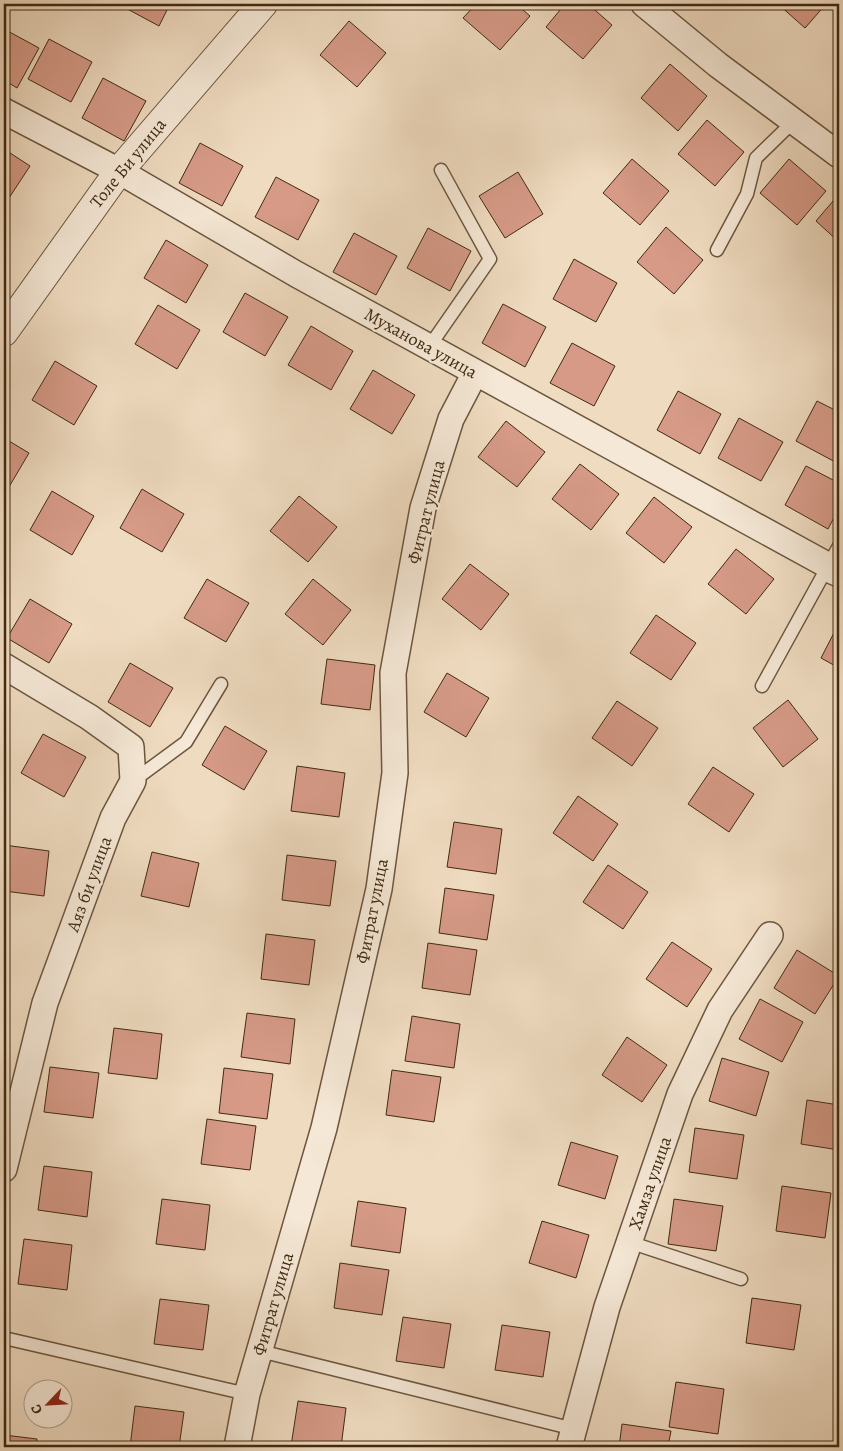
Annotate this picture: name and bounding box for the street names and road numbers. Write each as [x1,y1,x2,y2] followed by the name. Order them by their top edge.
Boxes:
[84,112,172,213] street label: Толе Би улица
[360,302,482,384] street label: Муханова улица
[401,457,451,567] street label: Фитрат улица
[60,832,118,936] street label: Аяз би улица
[350,856,394,966] street label: Фитрат улица
[623,1132,677,1233] street label: Хамза улица
[247,1249,299,1358] street label: Фитрат улица

